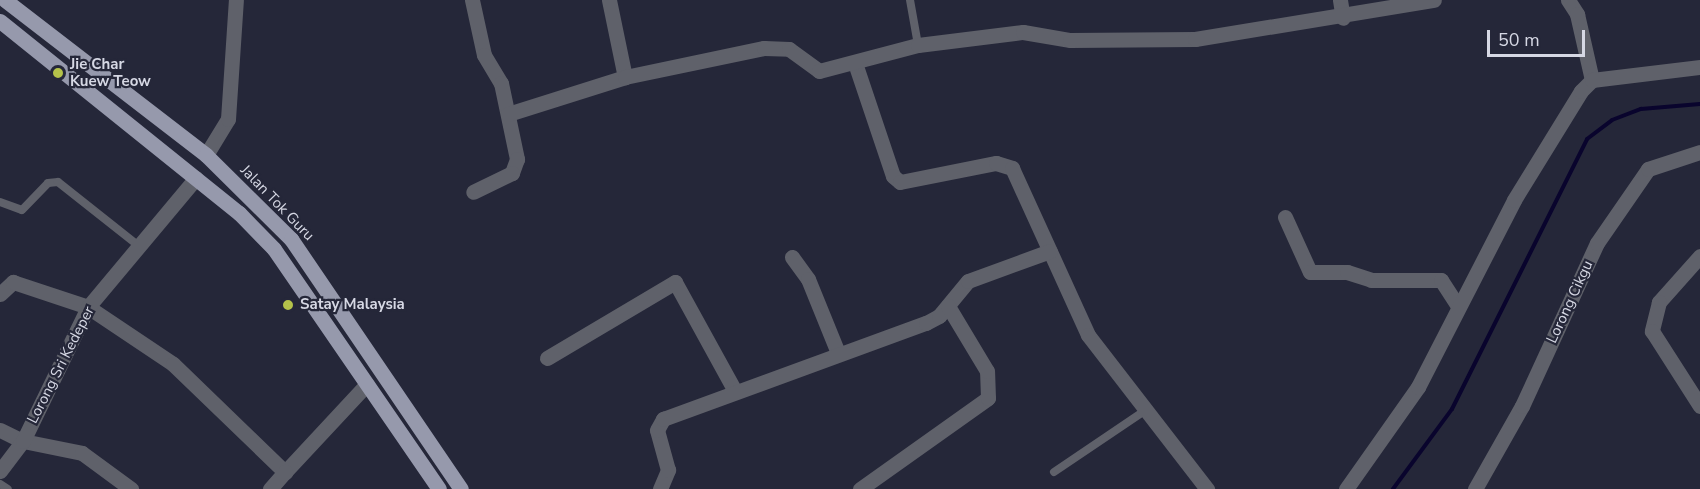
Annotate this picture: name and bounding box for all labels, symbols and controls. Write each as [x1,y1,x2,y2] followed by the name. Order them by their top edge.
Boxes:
[1490,18,1588,56] scale bar
[1498,28,1540,52] text: 50 m
[70,55,151,90] place label: Jie Char Kuew Teow
[51,66,65,80] marker: Jie Char Kuew Teow
[236,161,318,245] street label: Jalan Tok Guru
[1543,258,1597,346] street label: Lorong Cikgu
[300,296,405,314] place label: Satay Malaysia
[281,298,295,312] marker: Satay Malaysia
[24,303,98,427] street label: Lorong Sri Kedeper

